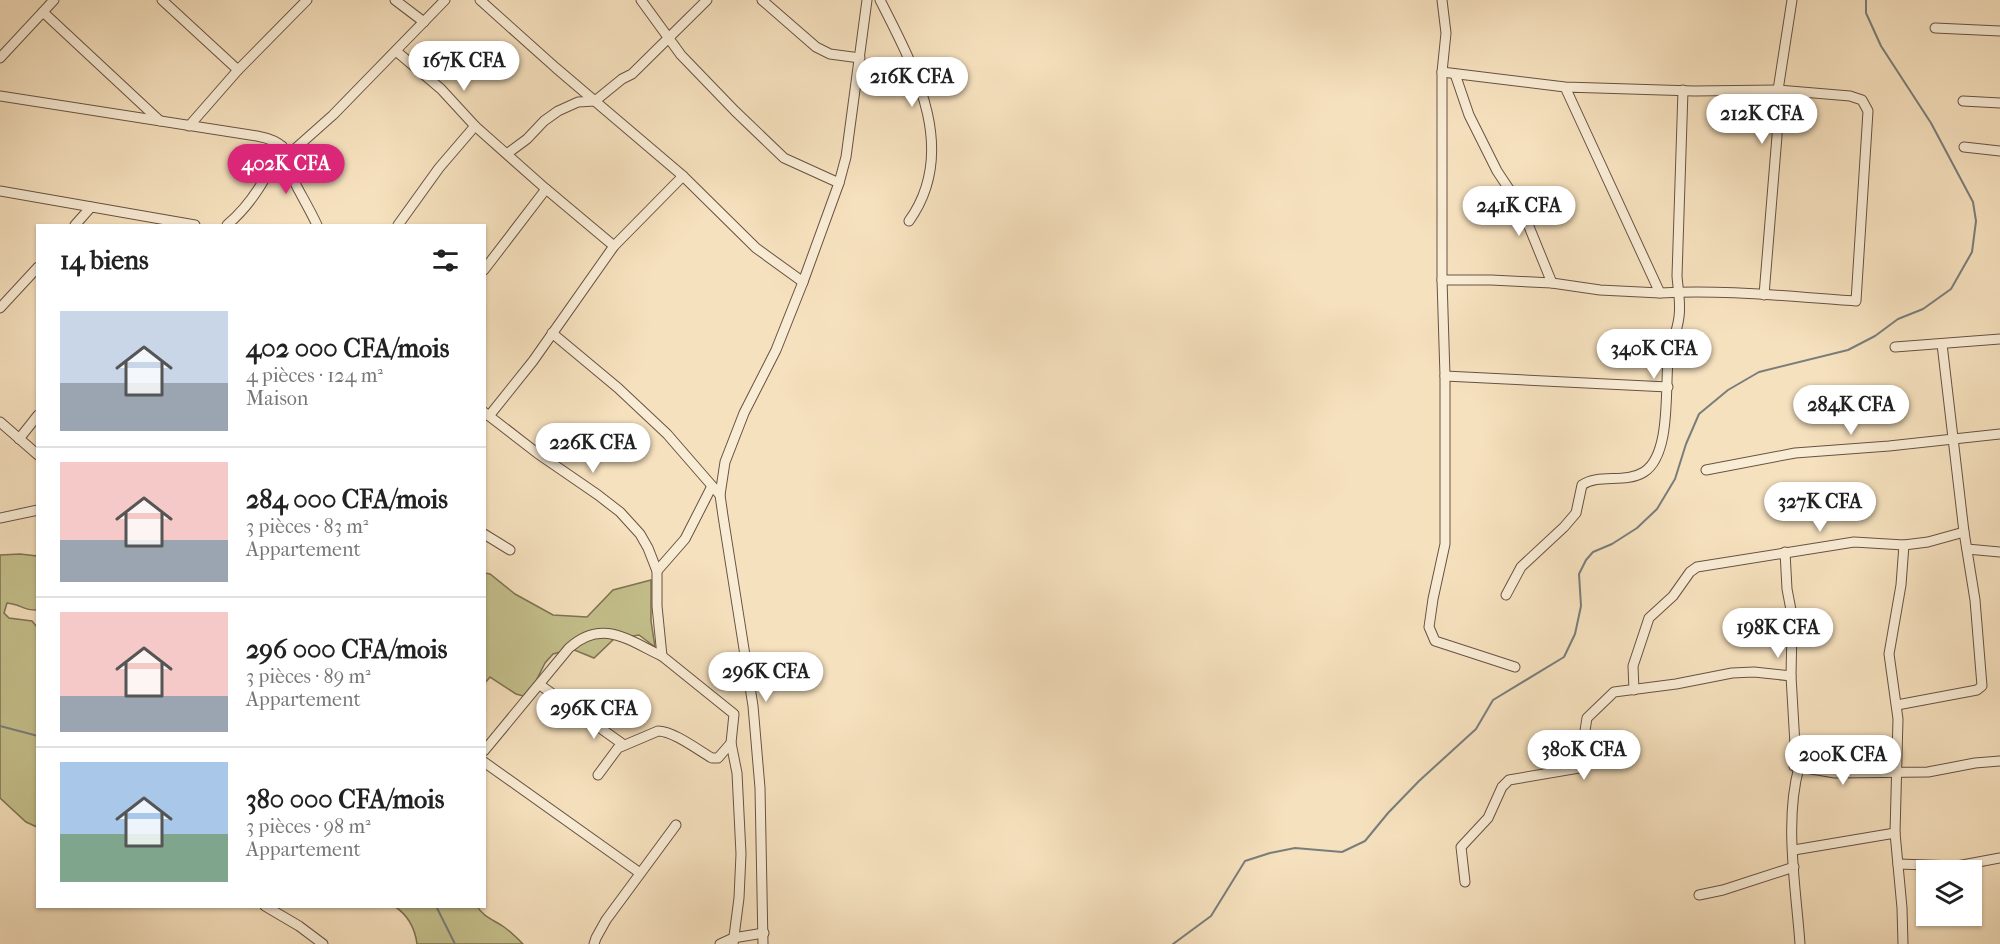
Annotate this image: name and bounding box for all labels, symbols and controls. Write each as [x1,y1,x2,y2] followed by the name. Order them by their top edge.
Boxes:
[402,41,526,92] pin: 167K CFA
[422,49,506,72] text: 167K CFA
[850,57,974,108] pin: 216K CFA
[870,65,954,88] text: 216K CFA
[1700,94,1824,145] pin: 212K CFA
[1720,102,1804,125] text: 212K CFA
[224,144,348,195] pin: 402K CFA
[242,152,330,175] text: 402K CFA
[1457,186,1581,237] pin: 241K CFA
[1477,194,1561,217] text: 241K CFA
[429,244,462,277] icon: filters
[60,245,149,276] text: 14 biens
[1592,329,1716,380] pin: 340K CFA
[246,333,449,364] text: 402 000 CFA/mois
[108,335,180,407] icon: home
[1611,337,1697,360] text: 340K CFA
[246,364,383,387] text: 4 pièces · 124 m²
[1789,385,1913,436] pin: 284K CFA
[246,387,308,410] text: Maison
[1807,393,1895,416] text: 284K CFA
[531,423,655,474] pin: 226K CFA
[549,431,637,454] text: 226K CFA
[1758,482,1882,533] pin: 327K CFA
[246,484,448,515] text: 284 000 CFA/mois
[108,486,180,558] icon: home
[1778,490,1862,513] text: 327K CFA
[246,515,368,538] text: 3 pièces · 83 m²
[246,538,361,561] text: Appartement
[1716,608,1840,659] pin: 198K CFA
[1736,616,1820,639] text: 198K CFA
[246,634,447,665] text: 296 000 CFA/mois
[108,636,180,708] icon: home
[704,652,828,703] pin: 296K CFA
[722,660,810,683] text: 296K CFA
[246,665,371,688] text: 3 pièces · 89 m²
[246,688,361,711] text: Appartement
[532,689,656,740] pin: 296K CFA
[550,697,638,720] text: 296K CFA
[1522,730,1646,781] pin: 380K CFA
[1781,735,1905,786] pin: 200K CFA
[1542,738,1626,761] text: 380K CFA
[1799,743,1887,766] text: 200K CFA
[246,784,444,815] text: 380 000 CFA/mois
[108,786,180,858] icon: home
[246,815,371,838] text: 3 pièces · 98 m²
[246,838,361,861] text: Appartement
[1916,860,1982,926] map controls
[1916,860,1982,926] button: layers

